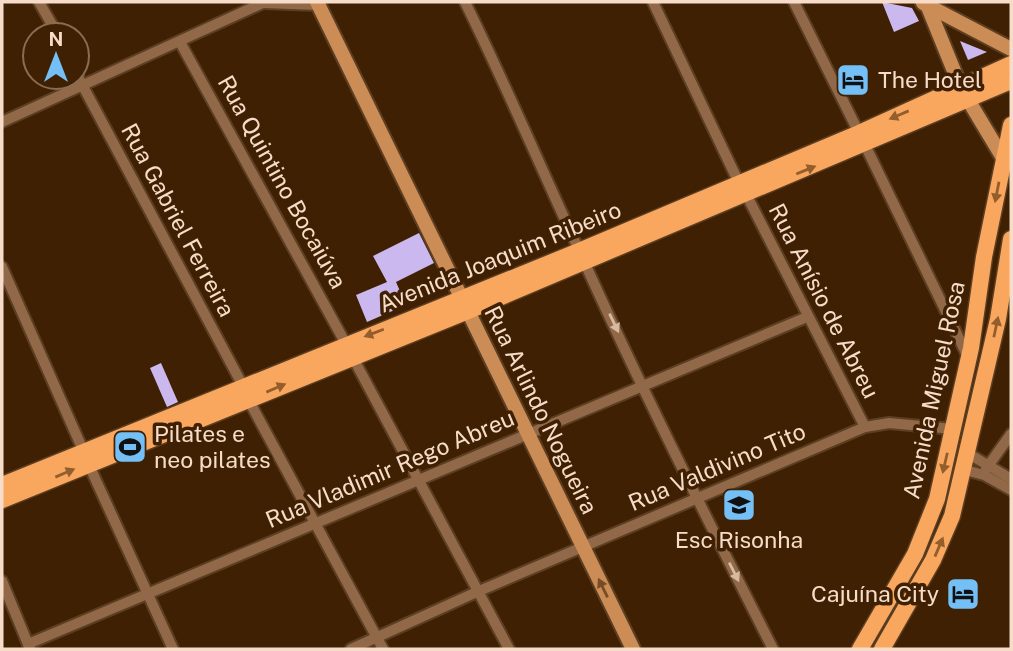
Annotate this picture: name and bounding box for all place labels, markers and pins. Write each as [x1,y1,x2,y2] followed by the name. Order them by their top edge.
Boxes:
[834,61,872,99] hotel icon: The Hotel
[878,66,982,93] place label: The Hotel
[154,420,271,473] place label: Pilates e neo pilates
[111,428,149,466] sports icon: Pilates e neo pilates
[720,486,758,524] school or university icon: Esc Risonha
[675,526,803,553] place label: Esc Risonha
[944,575,982,613] hotel icon: Cajuína City
[811,580,939,607] place label: Cajuína City

